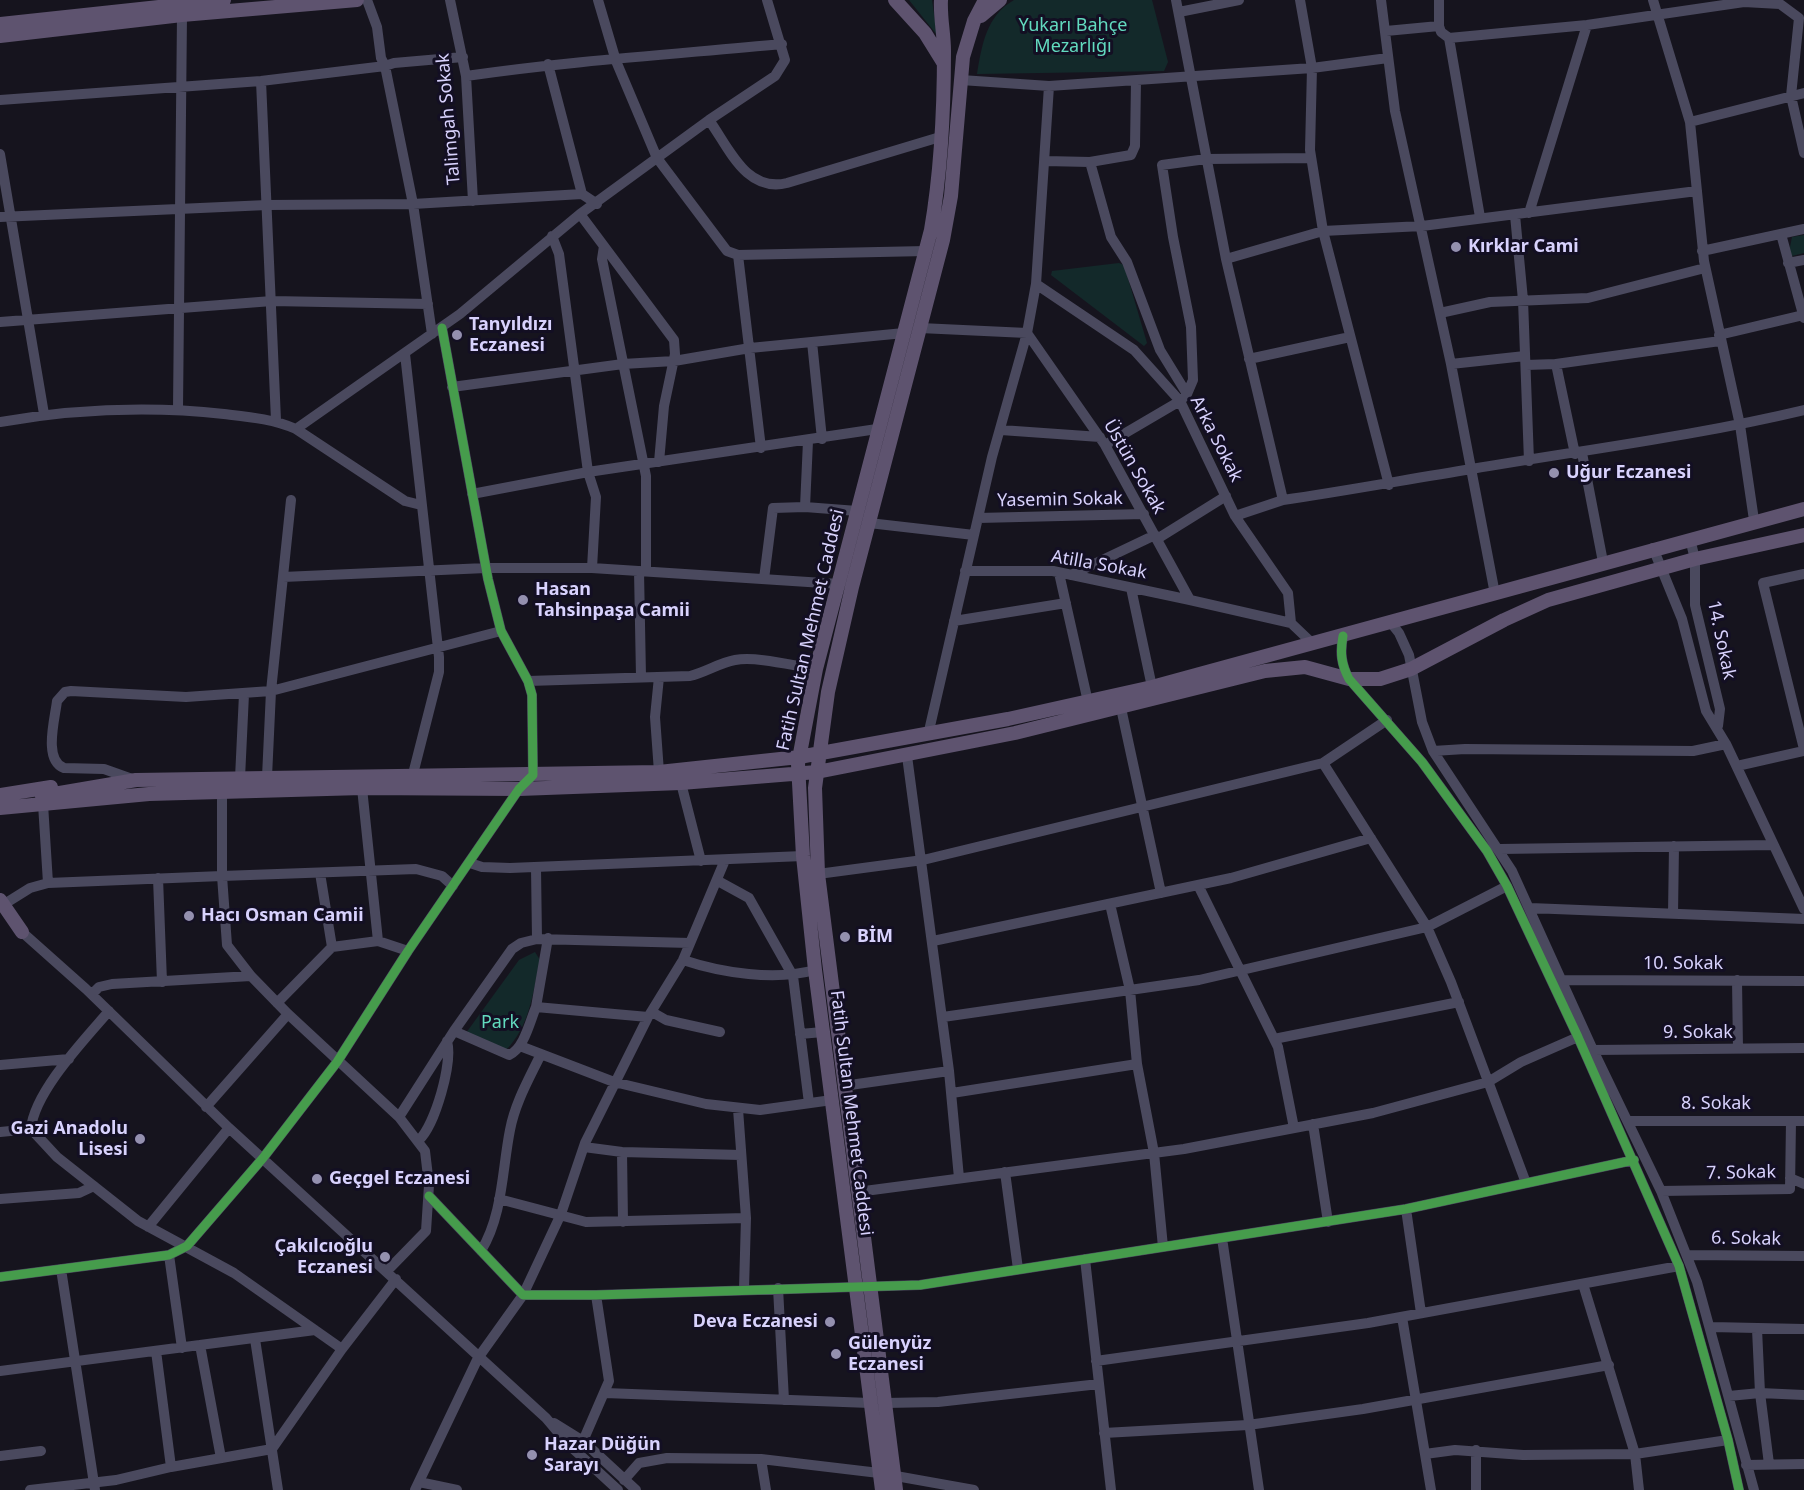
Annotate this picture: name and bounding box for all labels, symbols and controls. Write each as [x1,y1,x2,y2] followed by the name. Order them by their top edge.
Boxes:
[1019,15,1127,57] park label: Yukarı Bahçe Mezarlığı
[432,52,466,186] street label: Talimgah Sokak
[1468,236,1579,258] place label: Kırklar Cami
[1449,240,1463,254] marker: Kırklar Cami
[469,314,552,356] place label: Tanyıldızı Eczanesi
[450,328,464,342] marker: Tanyıldızı Eczanesi
[1185,392,1247,486] street label: Arka Sokak
[1098,416,1170,518] street label: Üstün Sokak
[1566,462,1691,484] place label: Uğur Eczanesi
[1547,466,1561,480] marker: Uğur Eczanesi
[997,488,1123,512] street label: Yasemin Sokak
[773,507,849,753] street label: Fatih Sultan Mehmet Caddesi
[1049,546,1149,584] street label: Atilla Sokak
[535,579,690,622] place label: Hasan Tahsinpaşa Camii
[516,593,530,607] marker: Hasan Tahsinpaşa Camii
[1702,599,1740,681] street label: 14. Sokak
[201,905,364,927] place label: Hacı Osman Camii
[182,909,196,923] marker: Hacı Osman Camii
[857,926,893,948] place label: BİM
[838,930,852,944] marker: BİM
[1643,953,1723,975] street label: 10. Sokak
[825,989,877,1237] street label: Fatih Sultan Mehmet Caddesi
[481,1012,519,1034] park label: Park
[1663,1022,1733,1044] street label: 9. Sokak
[1681,1093,1751,1115] street label: 8. Sokak
[11,1118,128,1160] place label: Gazi Anadolu Lisesi
[133,1132,147,1146] marker: Gazi Anadolu Lisesi
[1706,1162,1776,1184] street label: 7. Sokak
[329,1168,470,1190] place label: Geçgel Eczanesi
[310,1172,324,1186] marker: Geçgel Eczanesi
[1711,1228,1781,1250] street label: 6. Sokak
[274,1236,373,1278] place label: Çakılcıoğlu Eczanesi
[378,1250,392,1264] marker: Çakılcıoğlu Eczanesi
[693,1311,818,1333] place label: Deva Eczanesi
[823,1315,837,1329] marker: Deva Eczanesi
[848,1333,931,1376] place label: Gülenyüz Eczanesi
[829,1347,843,1361] marker: Gülenyüz Eczanesi
[544,1434,661,1476] place label: Hazar Düğün Sarayı
[525,1448,539,1462] marker: Hazar Düğün Sarayı

